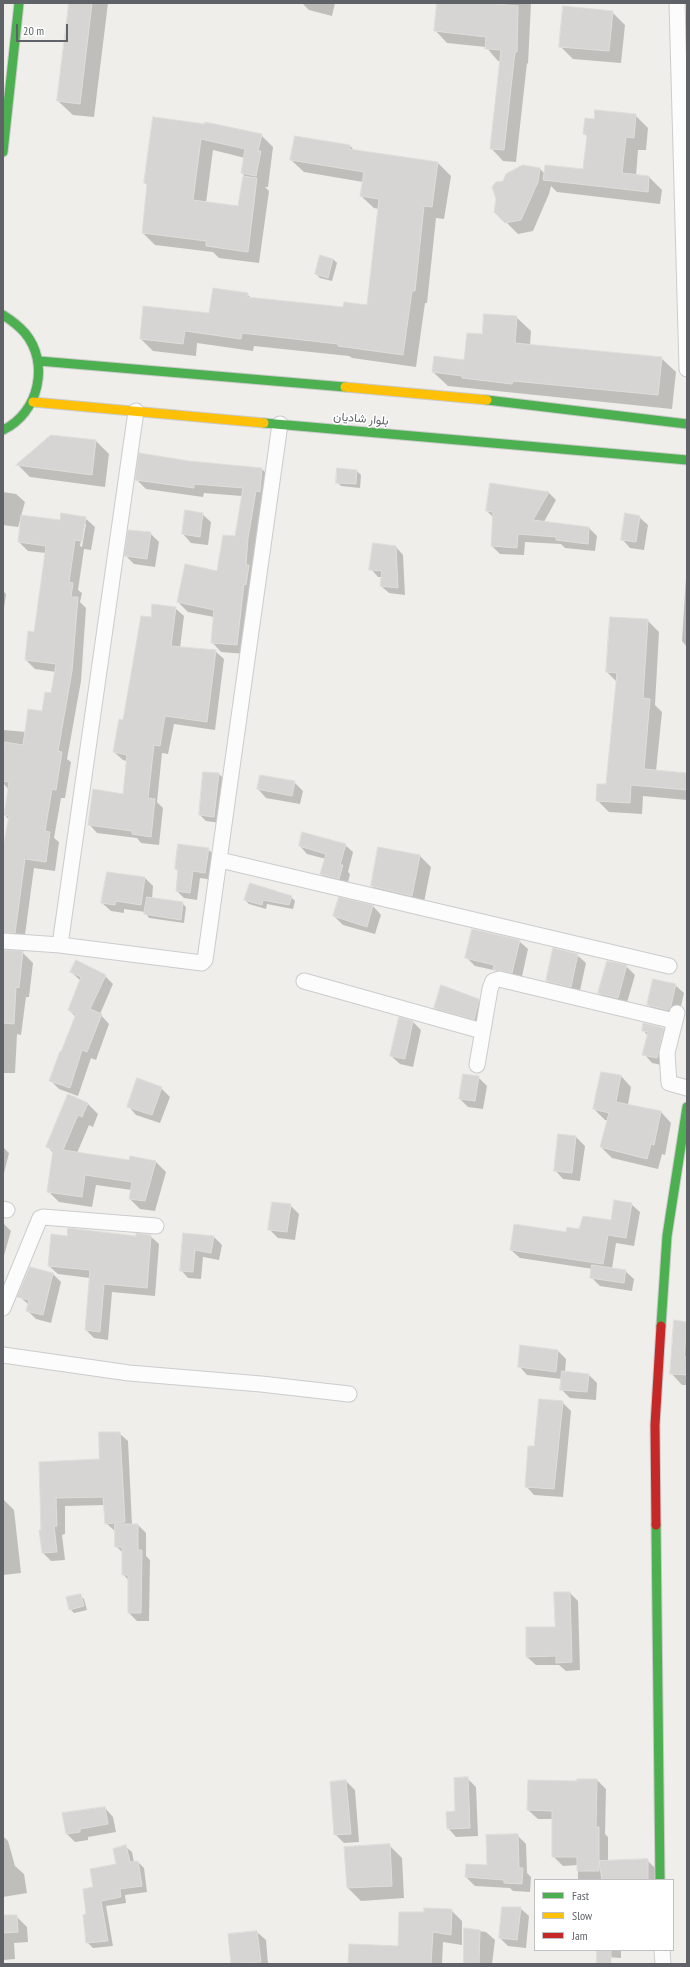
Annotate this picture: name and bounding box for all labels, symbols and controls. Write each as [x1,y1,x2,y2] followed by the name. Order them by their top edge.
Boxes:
[18,16,70,42] scale bar
[23,23,44,38] text: 20 m
[333,409,389,429] street label: بلوار شادیان
[534,1879,674,1951] legend
[572,1888,589,1903] text: Fast
[572,1908,592,1923] text: Slow
[572,1928,588,1943] text: Jam

